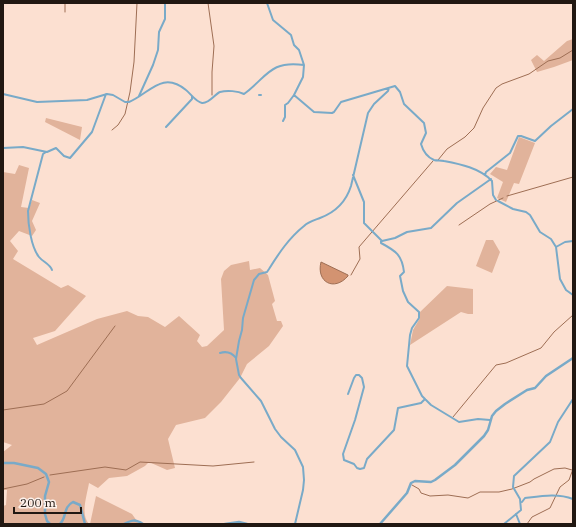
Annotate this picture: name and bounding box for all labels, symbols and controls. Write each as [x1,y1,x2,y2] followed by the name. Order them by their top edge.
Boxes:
[14,489,81,515] scale bar
[20,495,56,510] text: 200 m

